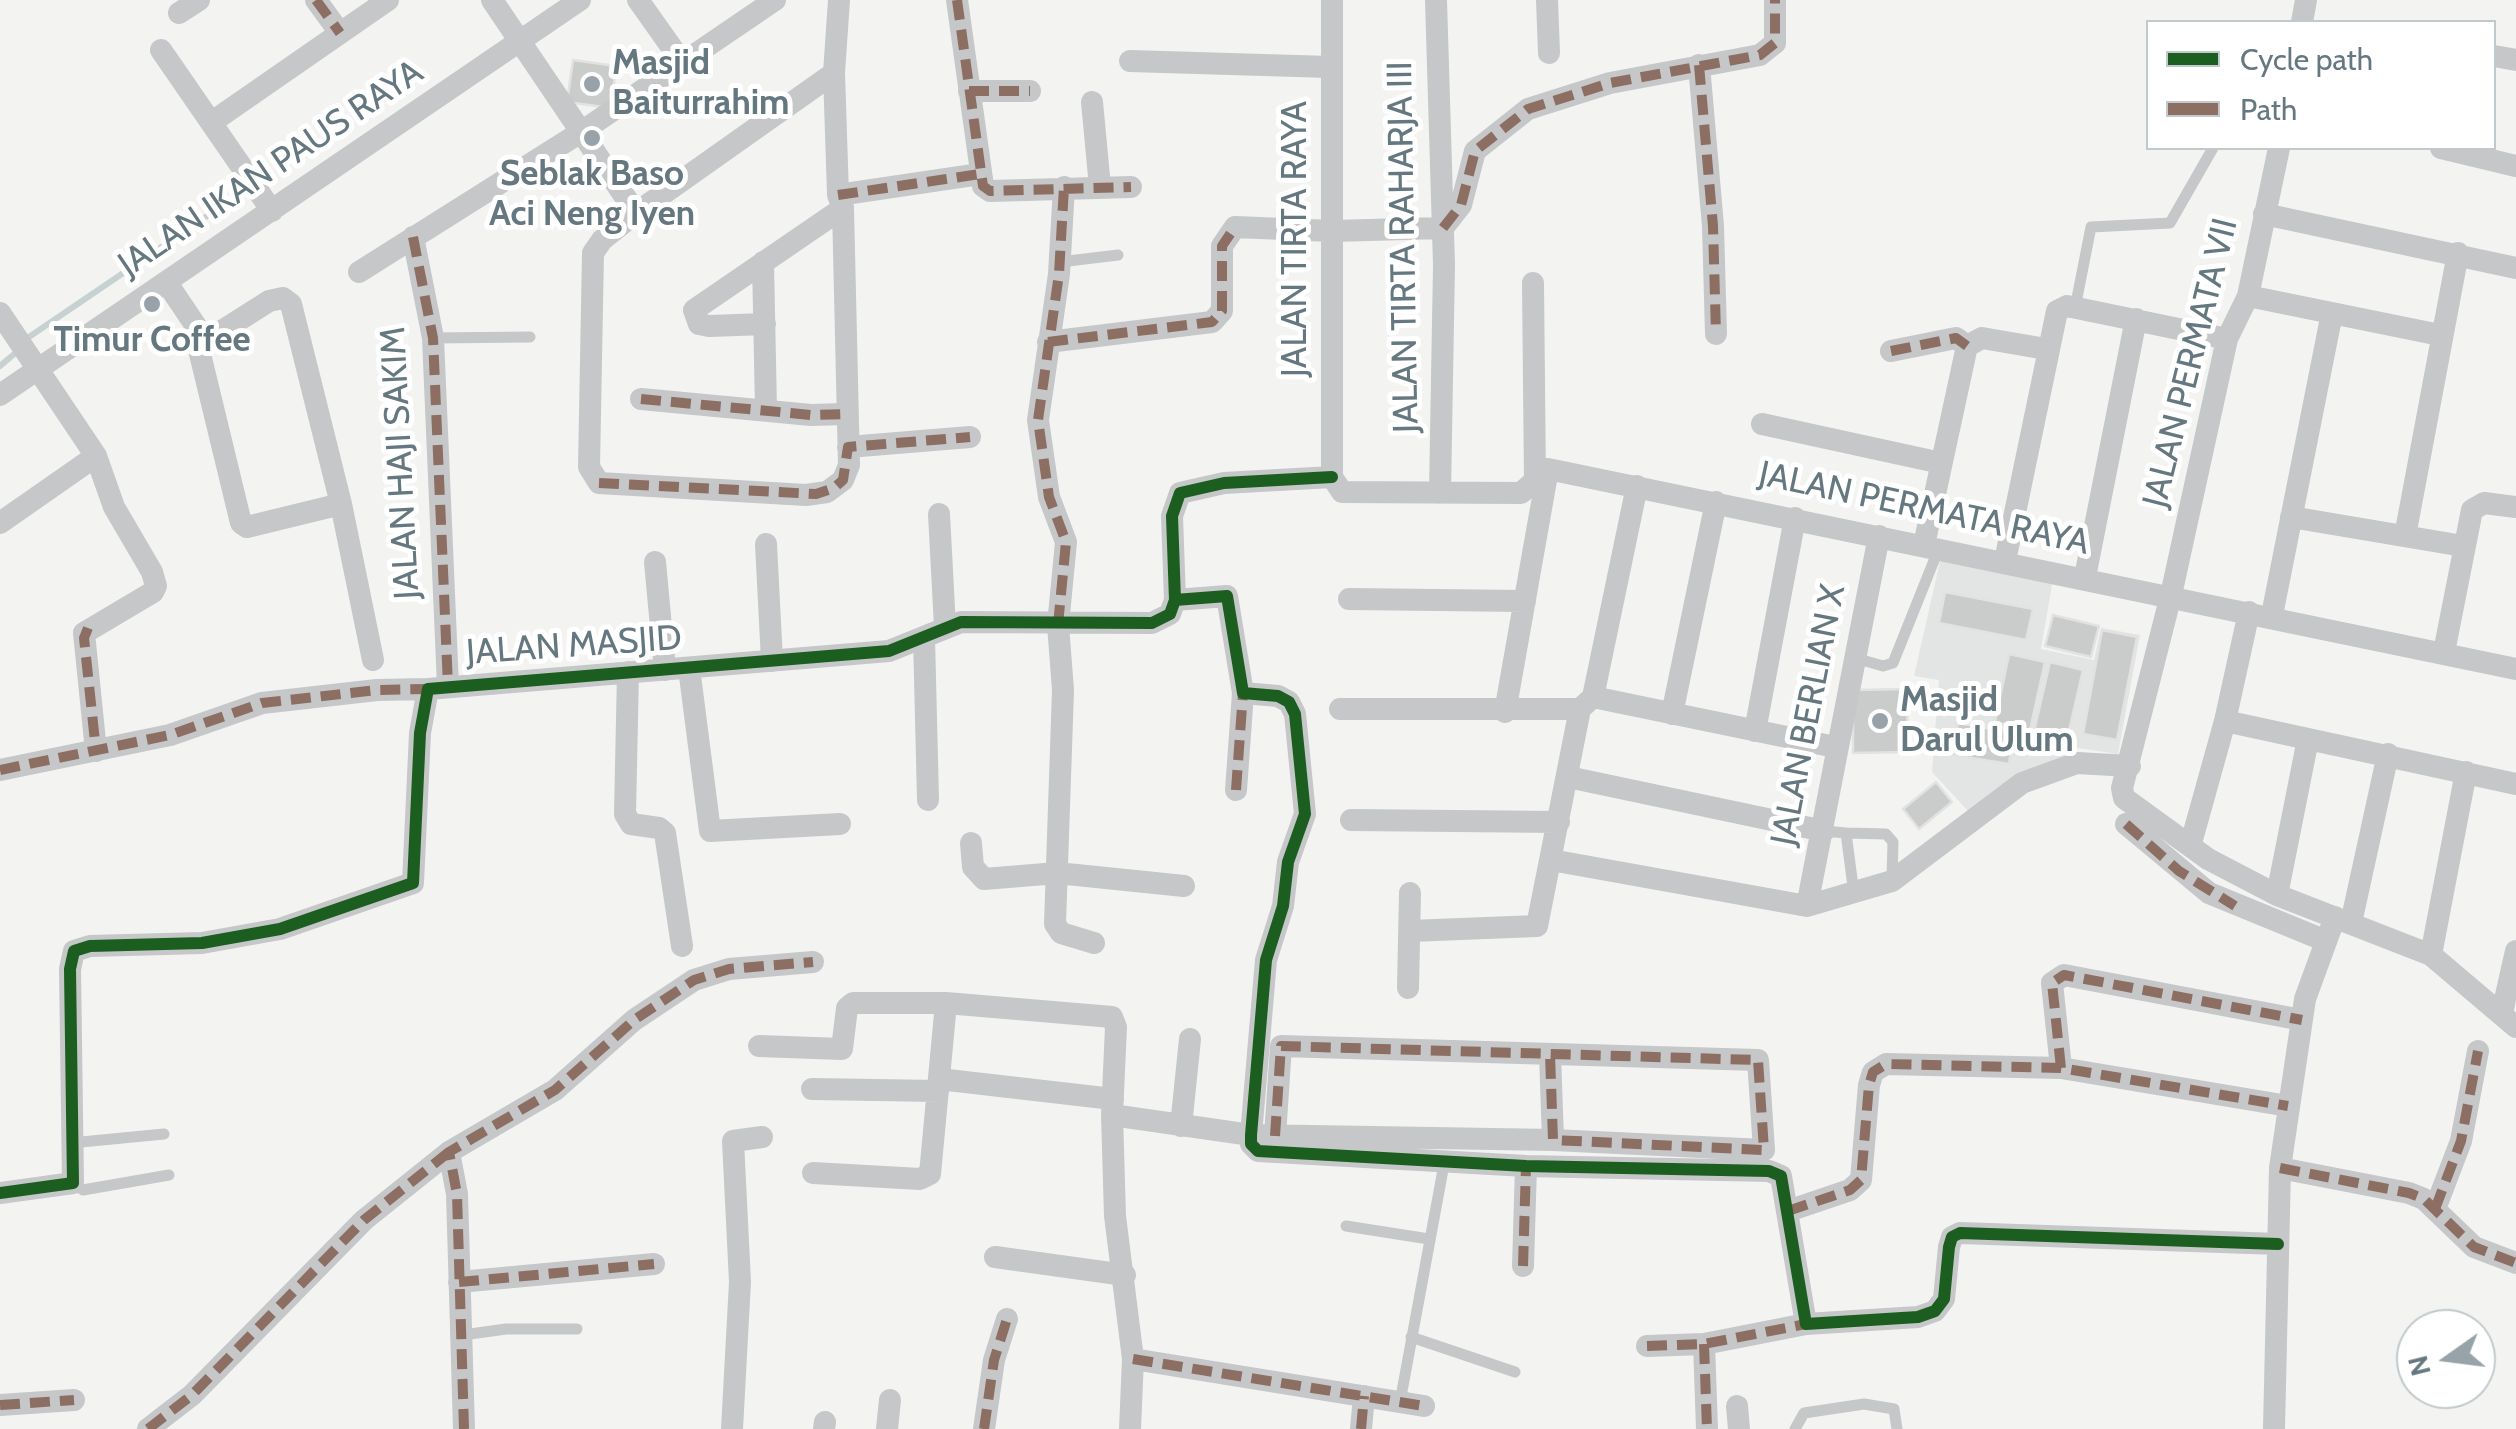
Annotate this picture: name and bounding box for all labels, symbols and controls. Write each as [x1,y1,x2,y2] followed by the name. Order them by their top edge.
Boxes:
[2146,20,2496,150] legend
[2240,41,2373,78] text: Cycle path
[612,43,790,125] place label: Masjid Baiturrahim
[111,52,431,286] street label: JALAN IKAN PAUS RAYA
[1380,61,1428,433] street label: JALAN TIRTA RAHARJA III
[581,73,603,95] marker: Masjid Baiturrahim
[2240,91,2297,128] text: Path
[1275,101,1317,377] street label: JALAN TIRTA RAYA
[581,127,603,149] marker: Seblak Baso Aci Neng Iyen
[489,154,695,236] place label: Seblak Baso Aci Neng Iyen
[2135,214,2247,512] street label: JALAN PERMATA VII
[141,293,163,315] marker: Timur Coffee
[54,320,250,362] place label: Timur Coffee
[373,326,429,600] street label: JALAN HAJI SAKIM
[1755,453,2093,565] street label: JALAN PERMATA RAYA
[1763,581,1855,849] street label: JALAN BERLIAN X
[465,618,683,674] street label: JALAN MASJID
[1900,680,2074,762] place label: Masjid Darul Ulum
[1869,710,1891,732] marker: Masjid Darul Ulum
[2396,1309,2496,1409] north arrow
[2400,1352,2438,1379] text: N

